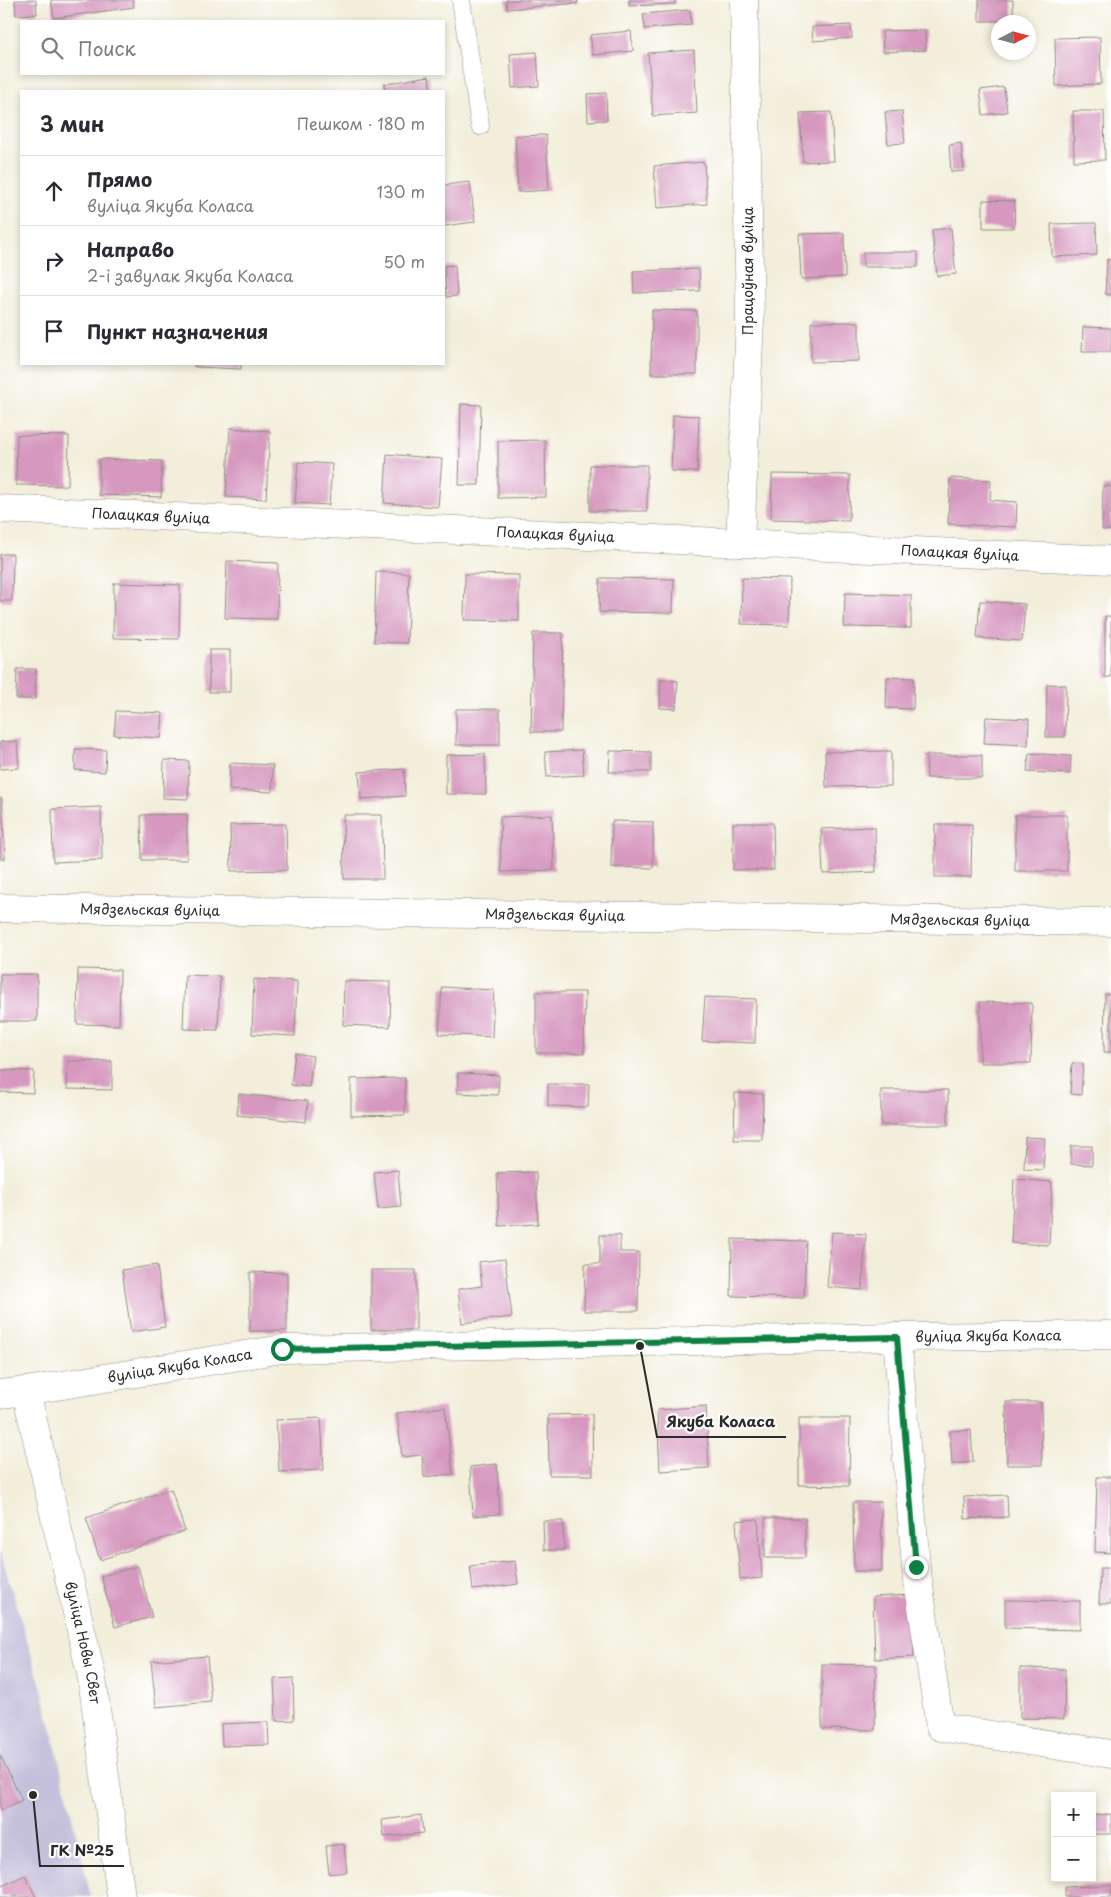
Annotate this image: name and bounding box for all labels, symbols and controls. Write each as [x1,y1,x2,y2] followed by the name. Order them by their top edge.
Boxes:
[991,15,1036,60] north arrow
[20,20,445,75] search box
[38,34,66,62] icon: search
[78,34,136,62] text: Поиск
[40,107,104,139] text: 3 мин
[297,111,425,135] text: Пешком · 180 m
[87,165,152,193] text: Прямо
[40,177,68,205] icon: ahead
[377,179,425,203] text: 130 m
[87,193,254,217] text: вуліца Якуба Коласа
[737,206,758,335] street label: Працоўная вуліца
[87,235,174,263] text: Направо
[40,247,68,275] icon: right
[384,249,425,273] text: 50 m
[87,263,293,287] text: 2-і завулак Якуба Коласа
[40,317,68,345] icon: arrive
[87,317,268,345] text: Пункт назначения
[91,502,211,529] street label: Полацкая вуліца
[496,521,615,547] street label: Полацкая вуліца
[900,539,1020,566] street label: Полацкая вуліца
[80,898,221,921] street label: Мядзельская вуліца
[485,903,625,926] street label: Мядзельская вуліца
[890,908,1030,931] street label: Мядзельская вуліца
[915,1324,1062,1347] street label: вуліца Якуба Коласа
[271,1338,294,1361] route start
[106,1343,254,1387] street label: вуліца Якуба Коласа
[657,1407,786,1437] callout: Якуба Коласа
[666,1409,776,1432] text: Якуба Коласа
[905,1556,928,1579] route end
[60,1579,106,1705] street label: вуліца Новы Свет
[1051,1792,1096,1882] map controls
[1051,1792,1096,1837] button: +
[40,1836,124,1866] callout: ГК №25
[1051,1837,1096,1882] button: −
[50,1838,114,1861] text: ГК №25

